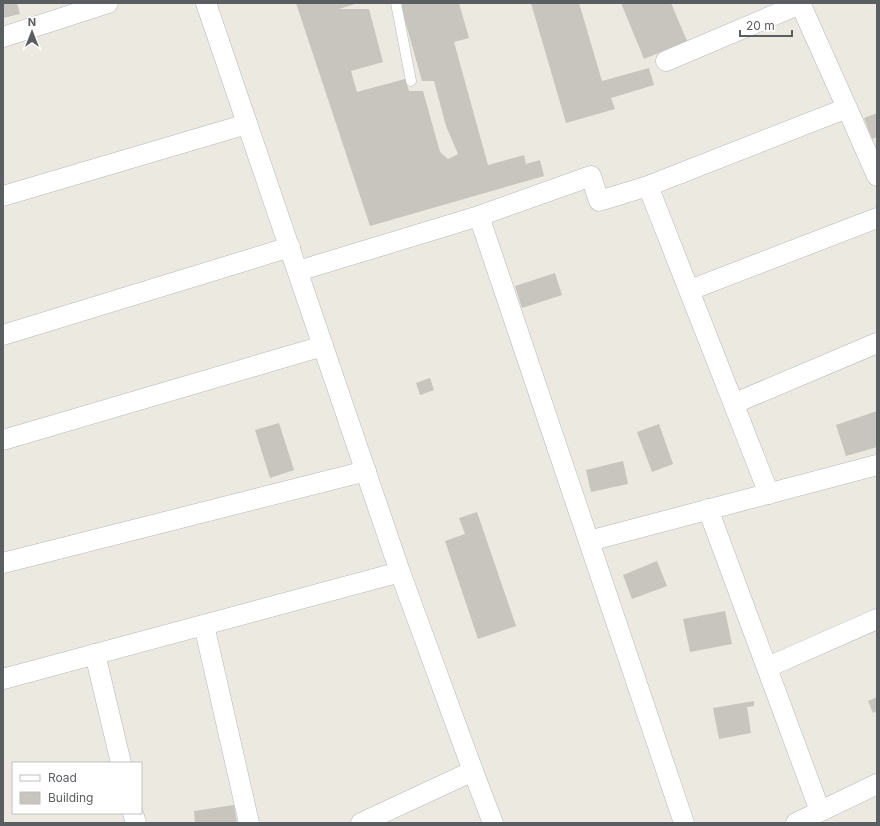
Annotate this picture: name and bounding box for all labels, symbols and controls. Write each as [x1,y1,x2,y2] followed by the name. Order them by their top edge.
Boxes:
[12,12,52,52] north arrow
[740,12,792,38] scale bar
[28,15,36,29] text: N
[746,18,775,33] text: 20 m
[12,762,142,814] legend
[48,770,77,785] text: Road
[48,790,93,805] text: Building

